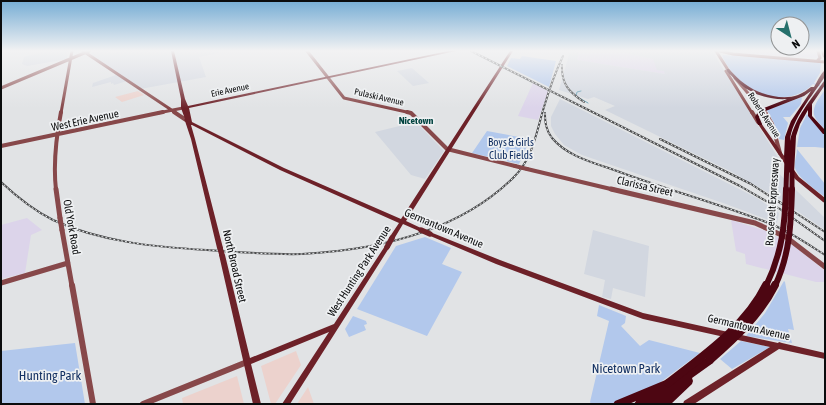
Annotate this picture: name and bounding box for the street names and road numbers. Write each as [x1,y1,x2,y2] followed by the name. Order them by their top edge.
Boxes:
[210,81,250,99] street label: Erie Avenue
[353,86,405,108] street label: Pulaski Avenue
[746,91,782,139] street label: Roberts Avenue
[50,107,120,133] street label: West Erie Avenue
[763,157,781,246] street label: Roosevelt Expressway
[616,174,674,198] street label: Clarissa Street
[61,198,83,256] street label: Old York Road
[403,206,485,250] street label: Germantown Avenue
[325,223,393,319] street label: West Hunting Park Avenue
[221,228,249,304] street label: North Broad Street
[707,312,791,342] street label: Germantown Avenue

